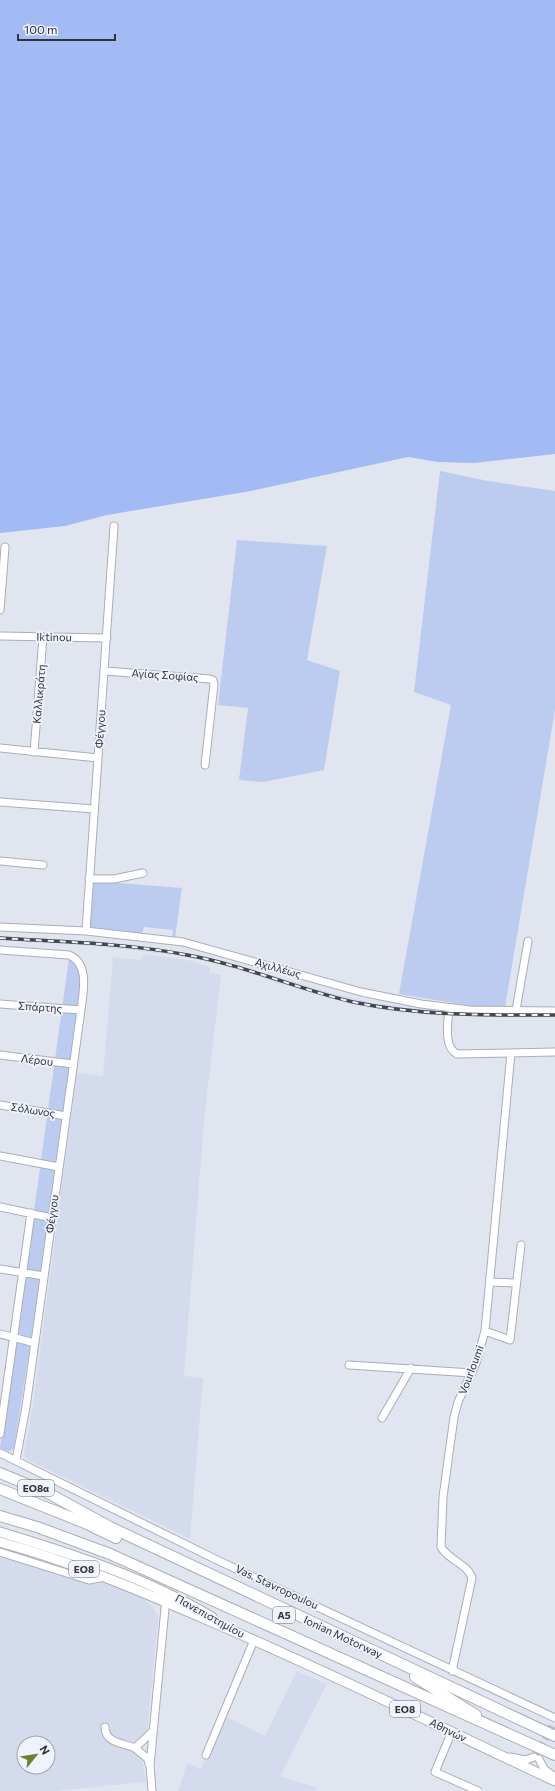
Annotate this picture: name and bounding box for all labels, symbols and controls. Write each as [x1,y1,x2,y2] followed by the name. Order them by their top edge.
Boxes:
[18,16,115,42] scale bar
[24,22,58,36] text: 100 m
[36,630,72,643] street label: Iktinou
[29,664,48,724] street label: Καλλικράτη
[131,666,199,683] street label: Αγίας Σοφίας
[92,709,107,749] street label: Φέγγου
[254,955,303,980] street label: Αχιλλέως
[18,998,62,1015] street label: Σπάρτης
[20,1051,54,1068] street label: Λέρου
[10,1100,56,1119] street label: Σόλωνος
[42,1194,61,1234] street label: Φέγγου
[455,1343,486,1396] street label: Vourloumi
[18,1480,54,1496] road number: ΕΟ8α
[69,1561,99,1577] road number: ΕΟ8
[234,1562,321,1611] street label: Vas. Stavropoulou
[173,1591,247,1640] street label: Πανεπιστημίου
[273,1607,295,1623] road number: Α5
[302,1613,385,1661] street label: Ionian Motorway
[390,1701,420,1717] road number: ΕΟ8
[428,1715,469,1744] street label: Αθηνών
[16,1735,56,1775] north arrow
[37,1743,53,1757] text: N

